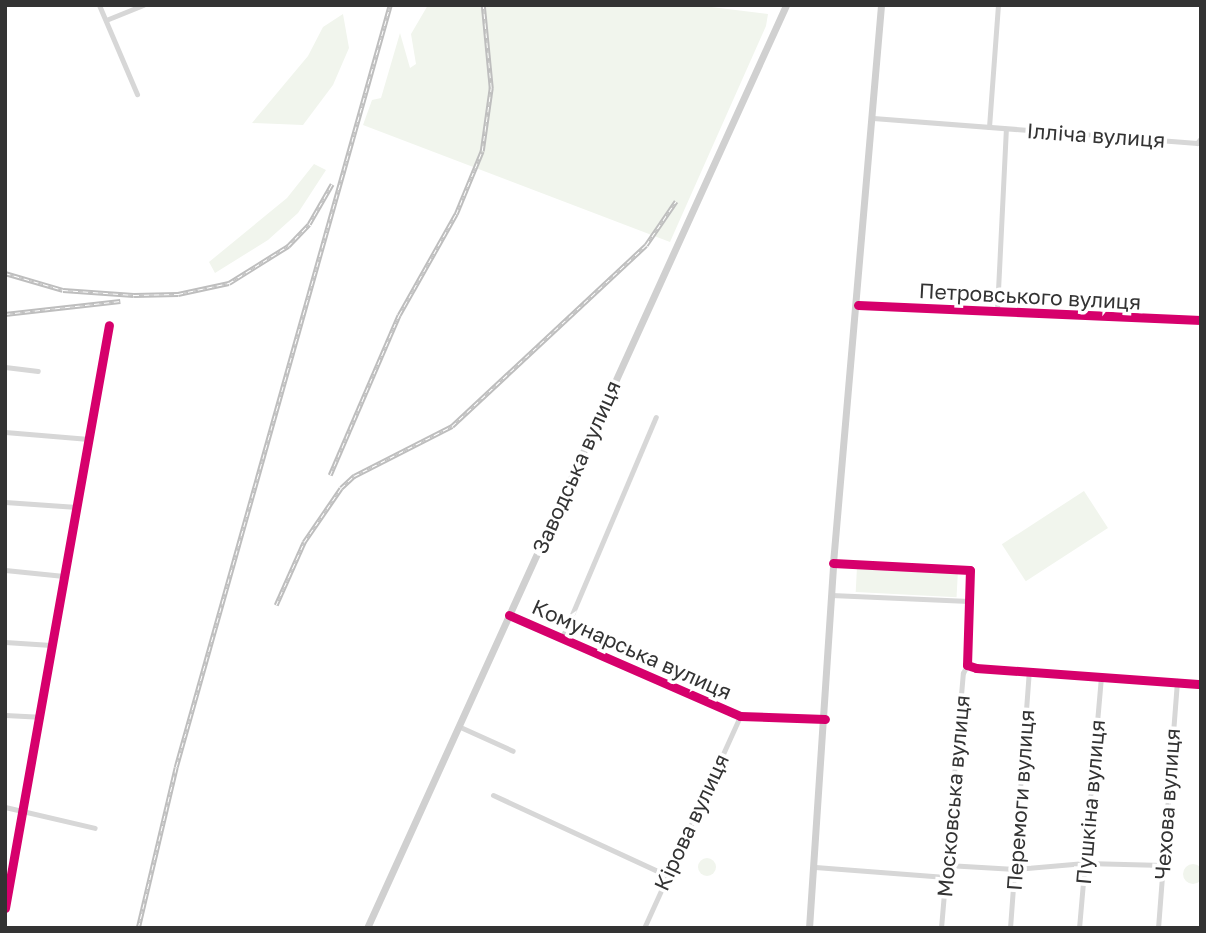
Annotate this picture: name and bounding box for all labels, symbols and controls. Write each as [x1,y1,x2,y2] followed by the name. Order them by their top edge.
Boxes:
[1026,118,1166,152] street label: Ілліча вулиця
[918,278,1142,314] street label: Петровського вулиця
[527,377,625,557] street label: Заводська вулиця
[528,594,736,704] street label: Комунарська вулиця
[932,694,974,898] street label: Московська вулиця
[1001,709,1039,891] street label: Перемоги вулиця
[1070,719,1110,885] street label: Пушкіна вулиця
[1149,727,1185,881] street label: Чехова вулиця
[648,750,734,894] street label: Кірова вулиця

